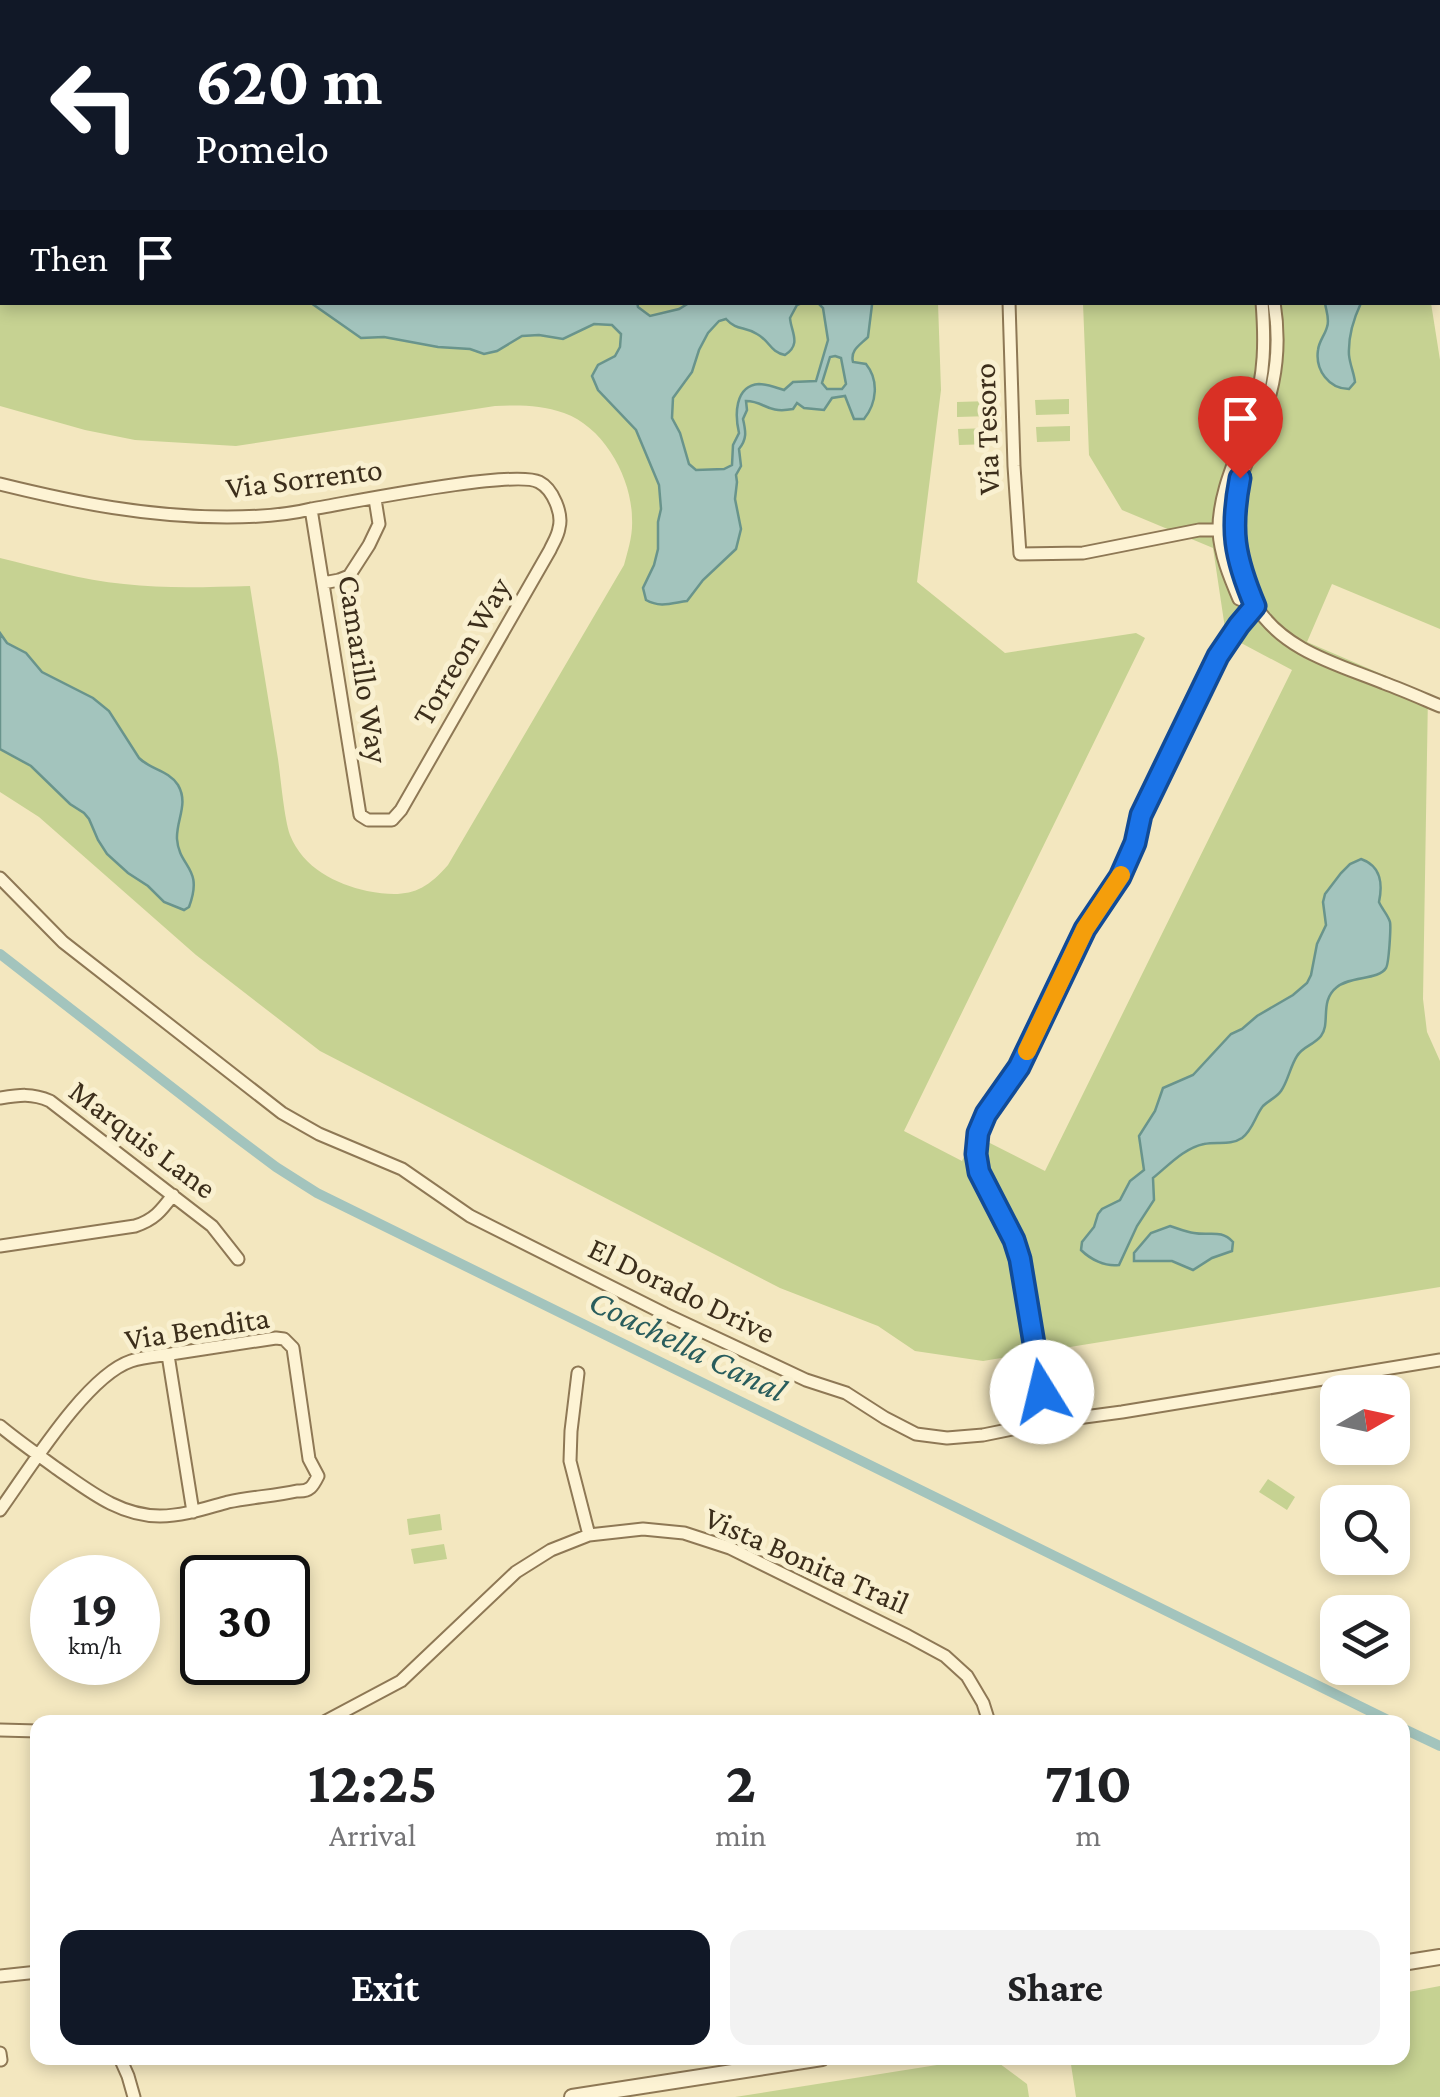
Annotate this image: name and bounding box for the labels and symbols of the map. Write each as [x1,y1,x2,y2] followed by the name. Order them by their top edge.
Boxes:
[966,362,1006,496] street label: Via Tesoro
[1198,376,1283,479] pin
[224,451,384,505] street label: Via Sorrento
[404,571,518,731] street label: Torreon Way
[331,572,397,766] street label: Camarillo Way
[63,1072,223,1206] street label: Marquis Lane
[583,1229,781,1351] street label: El Dorado Drive
[583,1281,793,1410] water label: Coachella Canal
[122,1299,272,1357] street label: Via Bendita
[990,1340,1094,1444] position arrow
[1320,1375,1410,1465] north arrow
[699,1499,915,1621] street label: Vista Bonita Trail
[180,1555,310,1685] speed limit sign: 30

